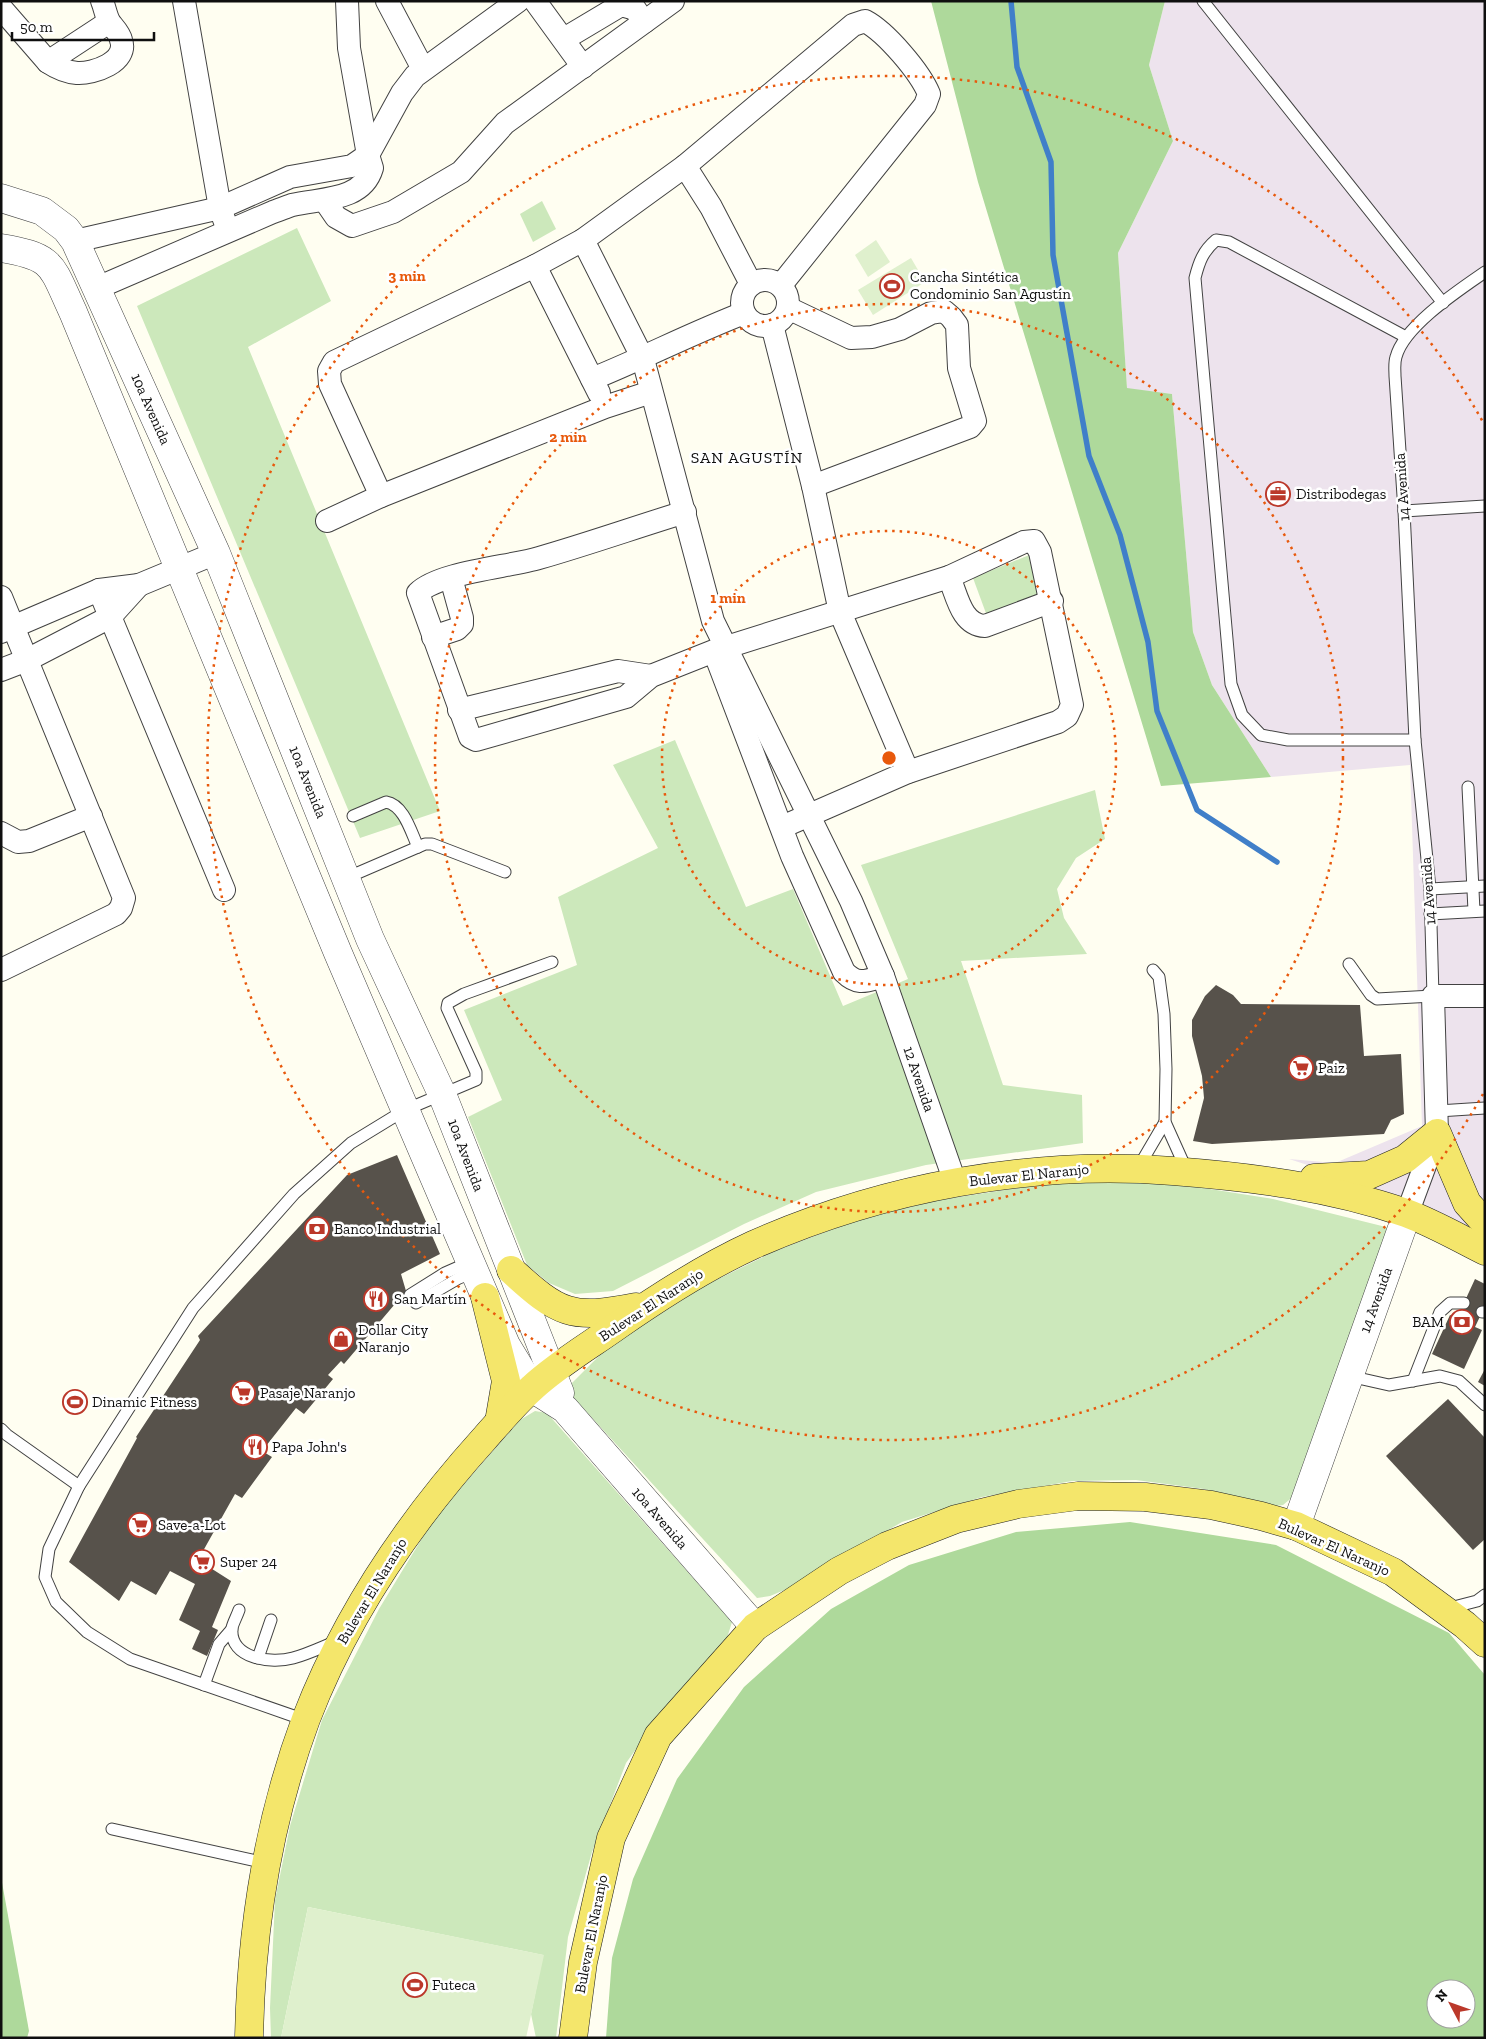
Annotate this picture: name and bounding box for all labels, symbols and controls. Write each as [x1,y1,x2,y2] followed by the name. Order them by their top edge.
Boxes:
[12,10,155,42] scale bar
[20,18,53,36] text: 50 m
[388,267,426,285] text: 3 min
[910,268,1071,303] place label: Cancha Sintética Condominio San Agustín
[879,273,905,299] sports icon: Cancha Sintética Condominio San Agustín
[127,370,175,448] street label: 10a Avenida
[549,428,587,446] text: 2 min
[691,448,803,467] district label: SAN AGUSTÍN
[1391,452,1413,522] street label: 14 Avenida
[1265,481,1291,507] office icon: Distribodegas
[1296,485,1386,503] place label: Distribodegas
[710,589,746,607] text: 1 min
[285,743,331,821] street label: 10a Avenida
[880,749,898,767] centre of rings
[1417,856,1439,926] street label: 14 Avenida
[899,1044,939,1114] street label: 12 Avenida
[1288,1055,1314,1081] supermarket icon: Paiz
[1318,1059,1345,1077] place label: Paiz
[444,1116,488,1194] street label: 10a Avenida
[968,1160,1090,1190] street label: Bulevar El Naranjo
[304,1216,330,1242] bank icon: Banco Industrial
[334,1220,441,1238] place label: Banco Industrial
[596,1265,707,1345] street label: Bulevar El Naranjo
[1356,1265,1396,1335] street label: 14 Avenida
[363,1286,389,1312] restaurant icon: San Martín
[394,1290,467,1308] place label: San Martín
[1449,1309,1475,1335] bank icon: BAM
[1412,1313,1444,1331] place label: BAM
[358,1321,428,1356] place label: Dollar City Naranjo
[328,1326,354,1352] shop icon: Dollar City Naranjo
[230,1380,256,1406] supermarket icon: Pasaje Naranjo
[260,1384,356,1402] place label: Pasaje Naranjo
[62,1389,88,1415] sports icon: Dinamic Fitness
[92,1393,197,1411] place label: Dinamic Fitness
[242,1434,268,1460] restaurant icon: Papa John's
[272,1438,347,1456] place label: Papa John's
[628,1483,692,1553] street label: 10a Avenida
[127,1512,153,1538] supermarket icon: Save-a-Lot
[1275,1514,1393,1580] street label: Bulevar El Naranjo
[158,1516,226,1534] place label: Save-a-Lot
[333,1535,411,1647] street label: Bulevar El Naranjo
[189,1549,215,1575] supermarket icon: Super 24
[220,1553,277,1571] place label: Super 24
[571,1873,611,1995] street label: Bulevar El Naranjo
[402,1972,428,1998] sports icon: Futeca
[432,1976,476,1994] place label: Futeca
[1426,1979,1476,2029] north arrow
[1432,1986,1452,2005] text: N

